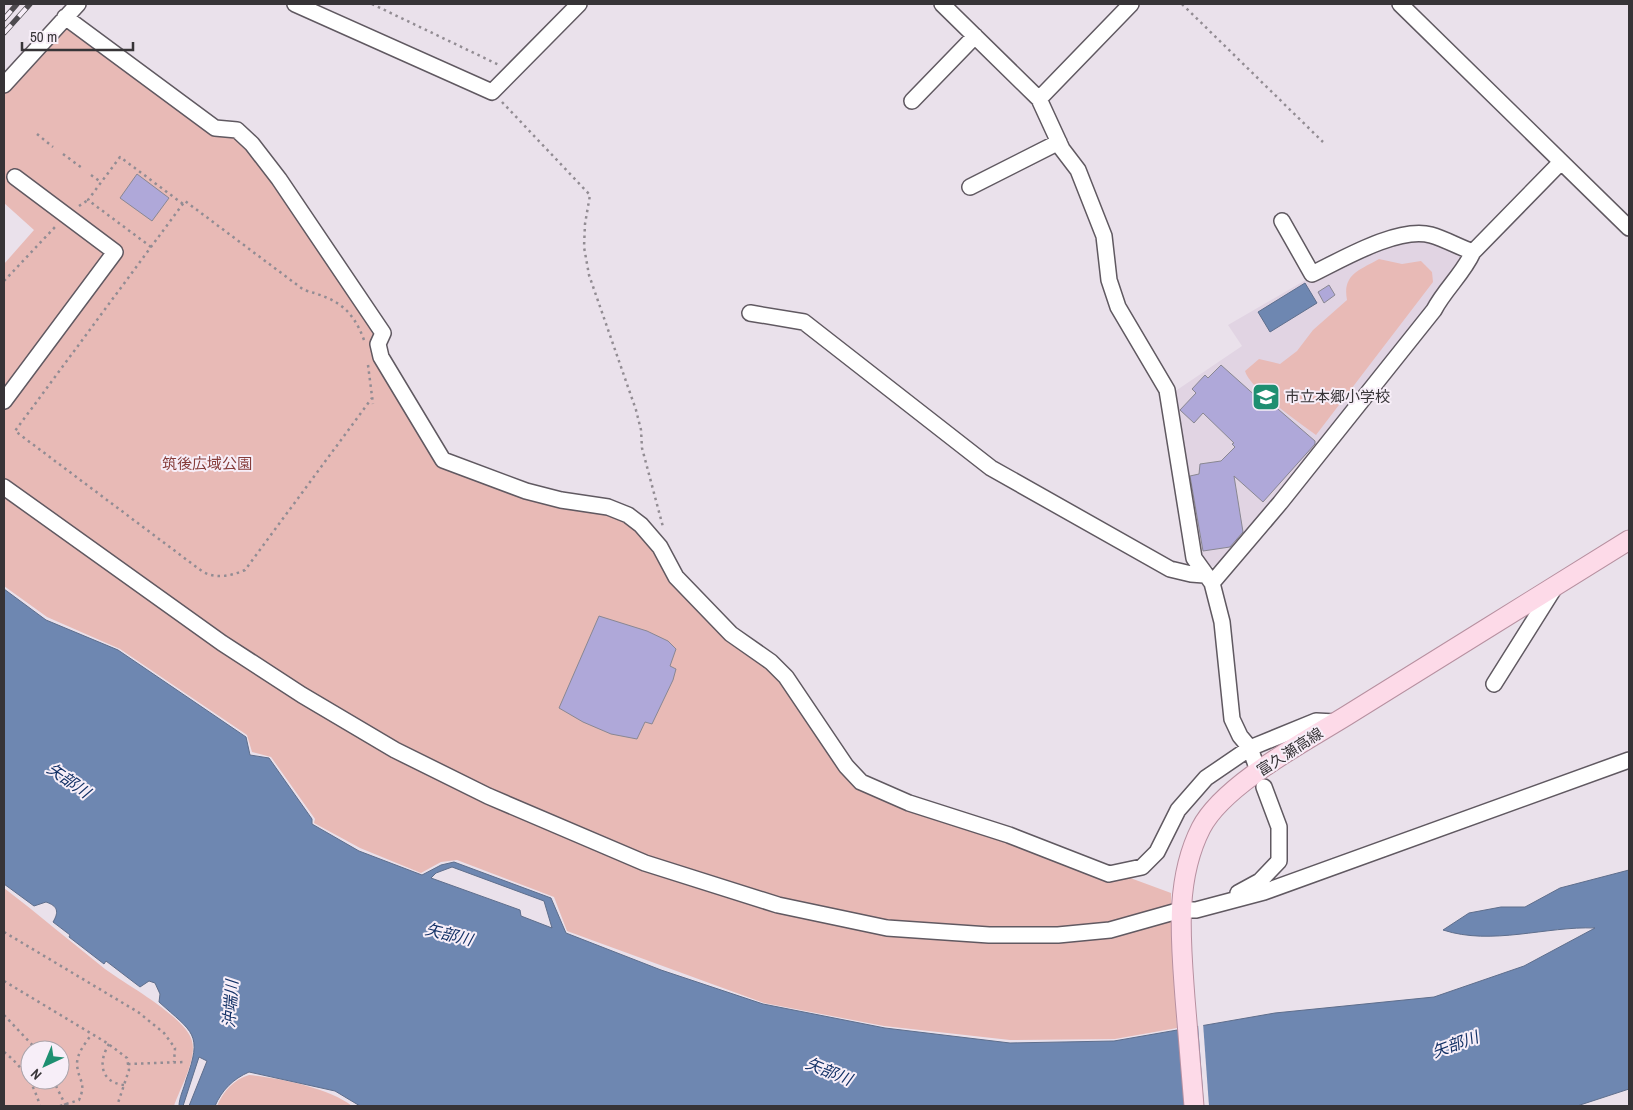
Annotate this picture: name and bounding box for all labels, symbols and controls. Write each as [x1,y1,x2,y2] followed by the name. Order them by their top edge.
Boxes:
[22,20,134,52] scale bar
[30,26,57,47] text: 50 m
[1251,382,1281,412] school or university icon: 市立本郷小学校
[1285,386,1390,407] place label: 市立本郷小学校
[162,453,252,474] park label: 筑後広域公園
[1253,722,1327,781] street label: 富久瀬高線
[43,757,97,804] water label: 矢部川
[423,918,477,951] water label: 矢部川
[217,977,243,1029] water label: 沖端川
[1429,1025,1483,1063] water label: 矢部川
[20,1040,70,1090] north arrow
[803,1052,857,1091] water label: 矢部川
[27,1065,45,1084] text: N

